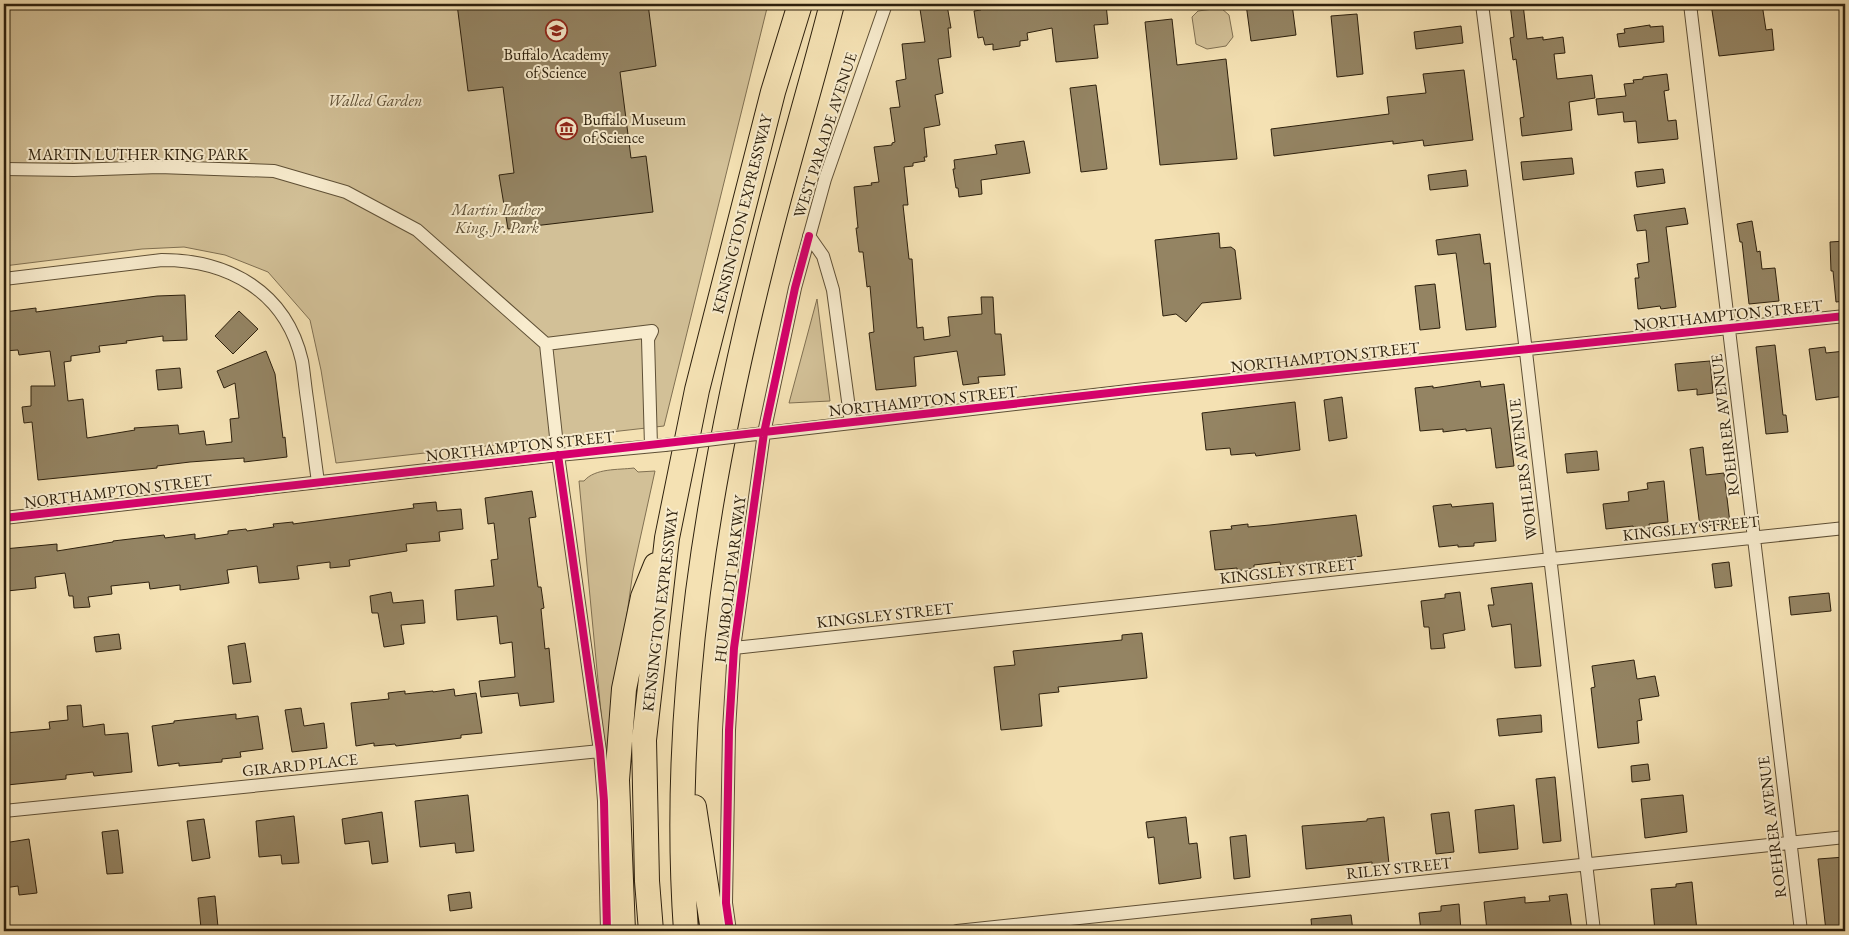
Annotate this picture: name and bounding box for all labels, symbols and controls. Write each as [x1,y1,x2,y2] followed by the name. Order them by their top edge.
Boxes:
[544,18,568,42] school or university icon: Buffalo Academy of Science
[504,44,609,83] place label: Buffalo Academy of Science
[788,49,862,221] street label: WEST PARADE AVENUE
[328,90,422,111] park label: Walled Garden
[583,109,687,148] place label: Buffalo Museum of Science
[707,112,777,316] street label: KENSINGTON EXPRESSWAY
[555,116,579,140] museum icon: Buffalo Museum of Science
[28,144,249,165] street label: MARTIN LUTHER KING PARK
[450,199,544,238] park label: Martin Luther King, Jr. Park
[1633,295,1824,335] street label: NORTHAMPTON STREET
[1230,337,1421,377] street label: NORTHAMPTON STREET
[1706,353,1744,497] street label: ROEHRER AVENUE
[828,381,1019,421] street label: NORTHAMPTON STREET
[1504,397,1542,541] street label: WOHLERS AVENUE
[425,426,616,466] street label: NORTHAMPTON STREET
[23,469,214,513] street label: NORTHAMPTON STREET
[709,493,751,664] street label: HUMBOLDT PARKWAY
[637,507,683,713] street label: KENSINGTON EXPRESSWAY
[1622,510,1761,546] street label: KINGSLEY STREET
[1219,553,1358,589] street label: KINGSLEY STREET
[816,597,955,633] street label: KINGSLEY STREET
[241,748,359,782] street label: GIRARD PLACE
[1753,755,1791,899] street label: ROEHRER AVENUE
[1345,852,1453,884] street label: RILEY STREET

